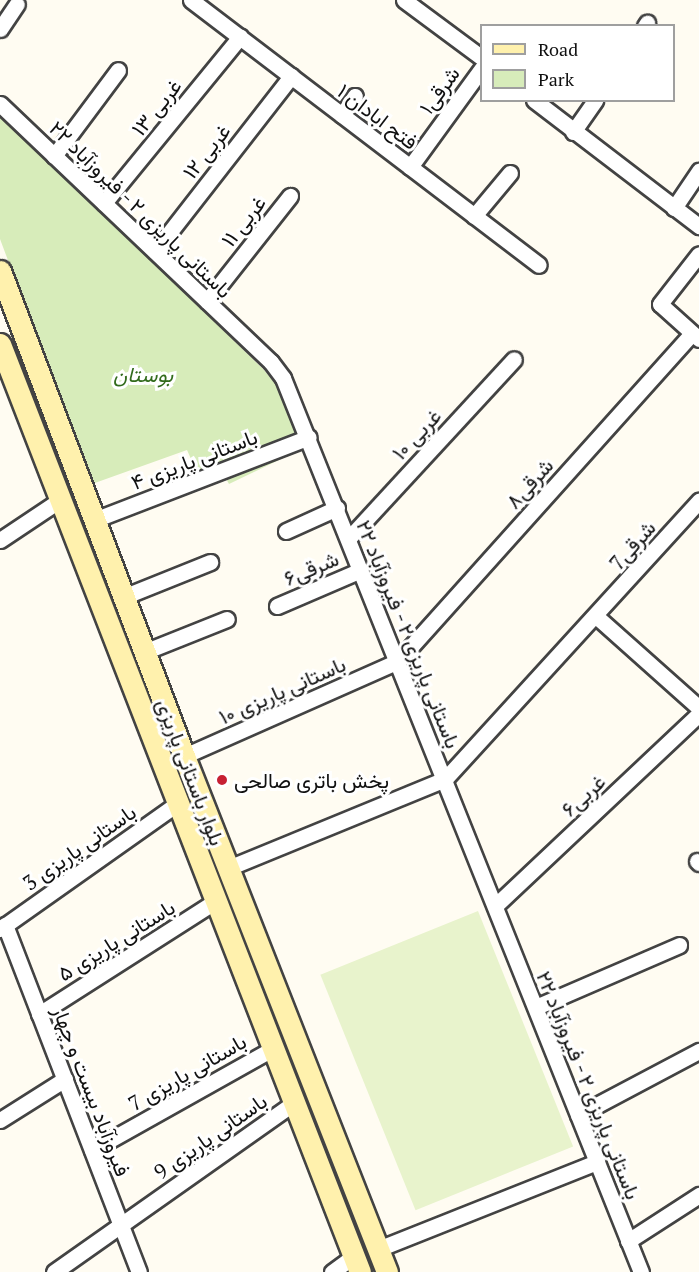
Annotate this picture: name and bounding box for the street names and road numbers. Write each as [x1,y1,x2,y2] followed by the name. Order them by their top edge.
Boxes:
[413,61,465,119] street label: شرقی۱
[126,74,186,140] street label: غربی ۱۳
[333,78,423,154] street label: فتح ابادان ۱
[44,115,238,303] street label: باستانی پاریزی ۲ - فیروزآباد ۲۲
[177,119,235,183] street label: غربی ۱۲
[215,191,271,251] street label: غربی ۱۱
[386,403,446,465] street label: غربی ۱۰
[127,423,261,495] street label: باستانی پاریزی ۴
[500,453,558,513] street label: شرقی۸
[351,515,467,753] street label: باستانی پاریزی ۲ - فیروزآباد ۲۲
[604,515,660,575] street label: شرقی7
[280,545,342,591] street label: شرقی۶
[215,651,349,729] street label: باستانی پاریزی ۱۰
[151,695,231,849] street label: بلوار باستانی پاریزی
[556,769,610,821] street label: غربی۶
[18,799,140,895] street label: باستانی پاریزی 3
[53,894,179,986] street label: باستانی پاریزی ۵
[531,966,647,1204] street label: باستانی پاریزی ۲ - فیروزآباد ۲۲
[48,1002,136,1180] street label: فیروزآباد بیست و چهار
[123,1028,251,1116] street label: باستانی پاریزی 7
[149,1088,271,1184] street label: باستانی پاریزی 9

